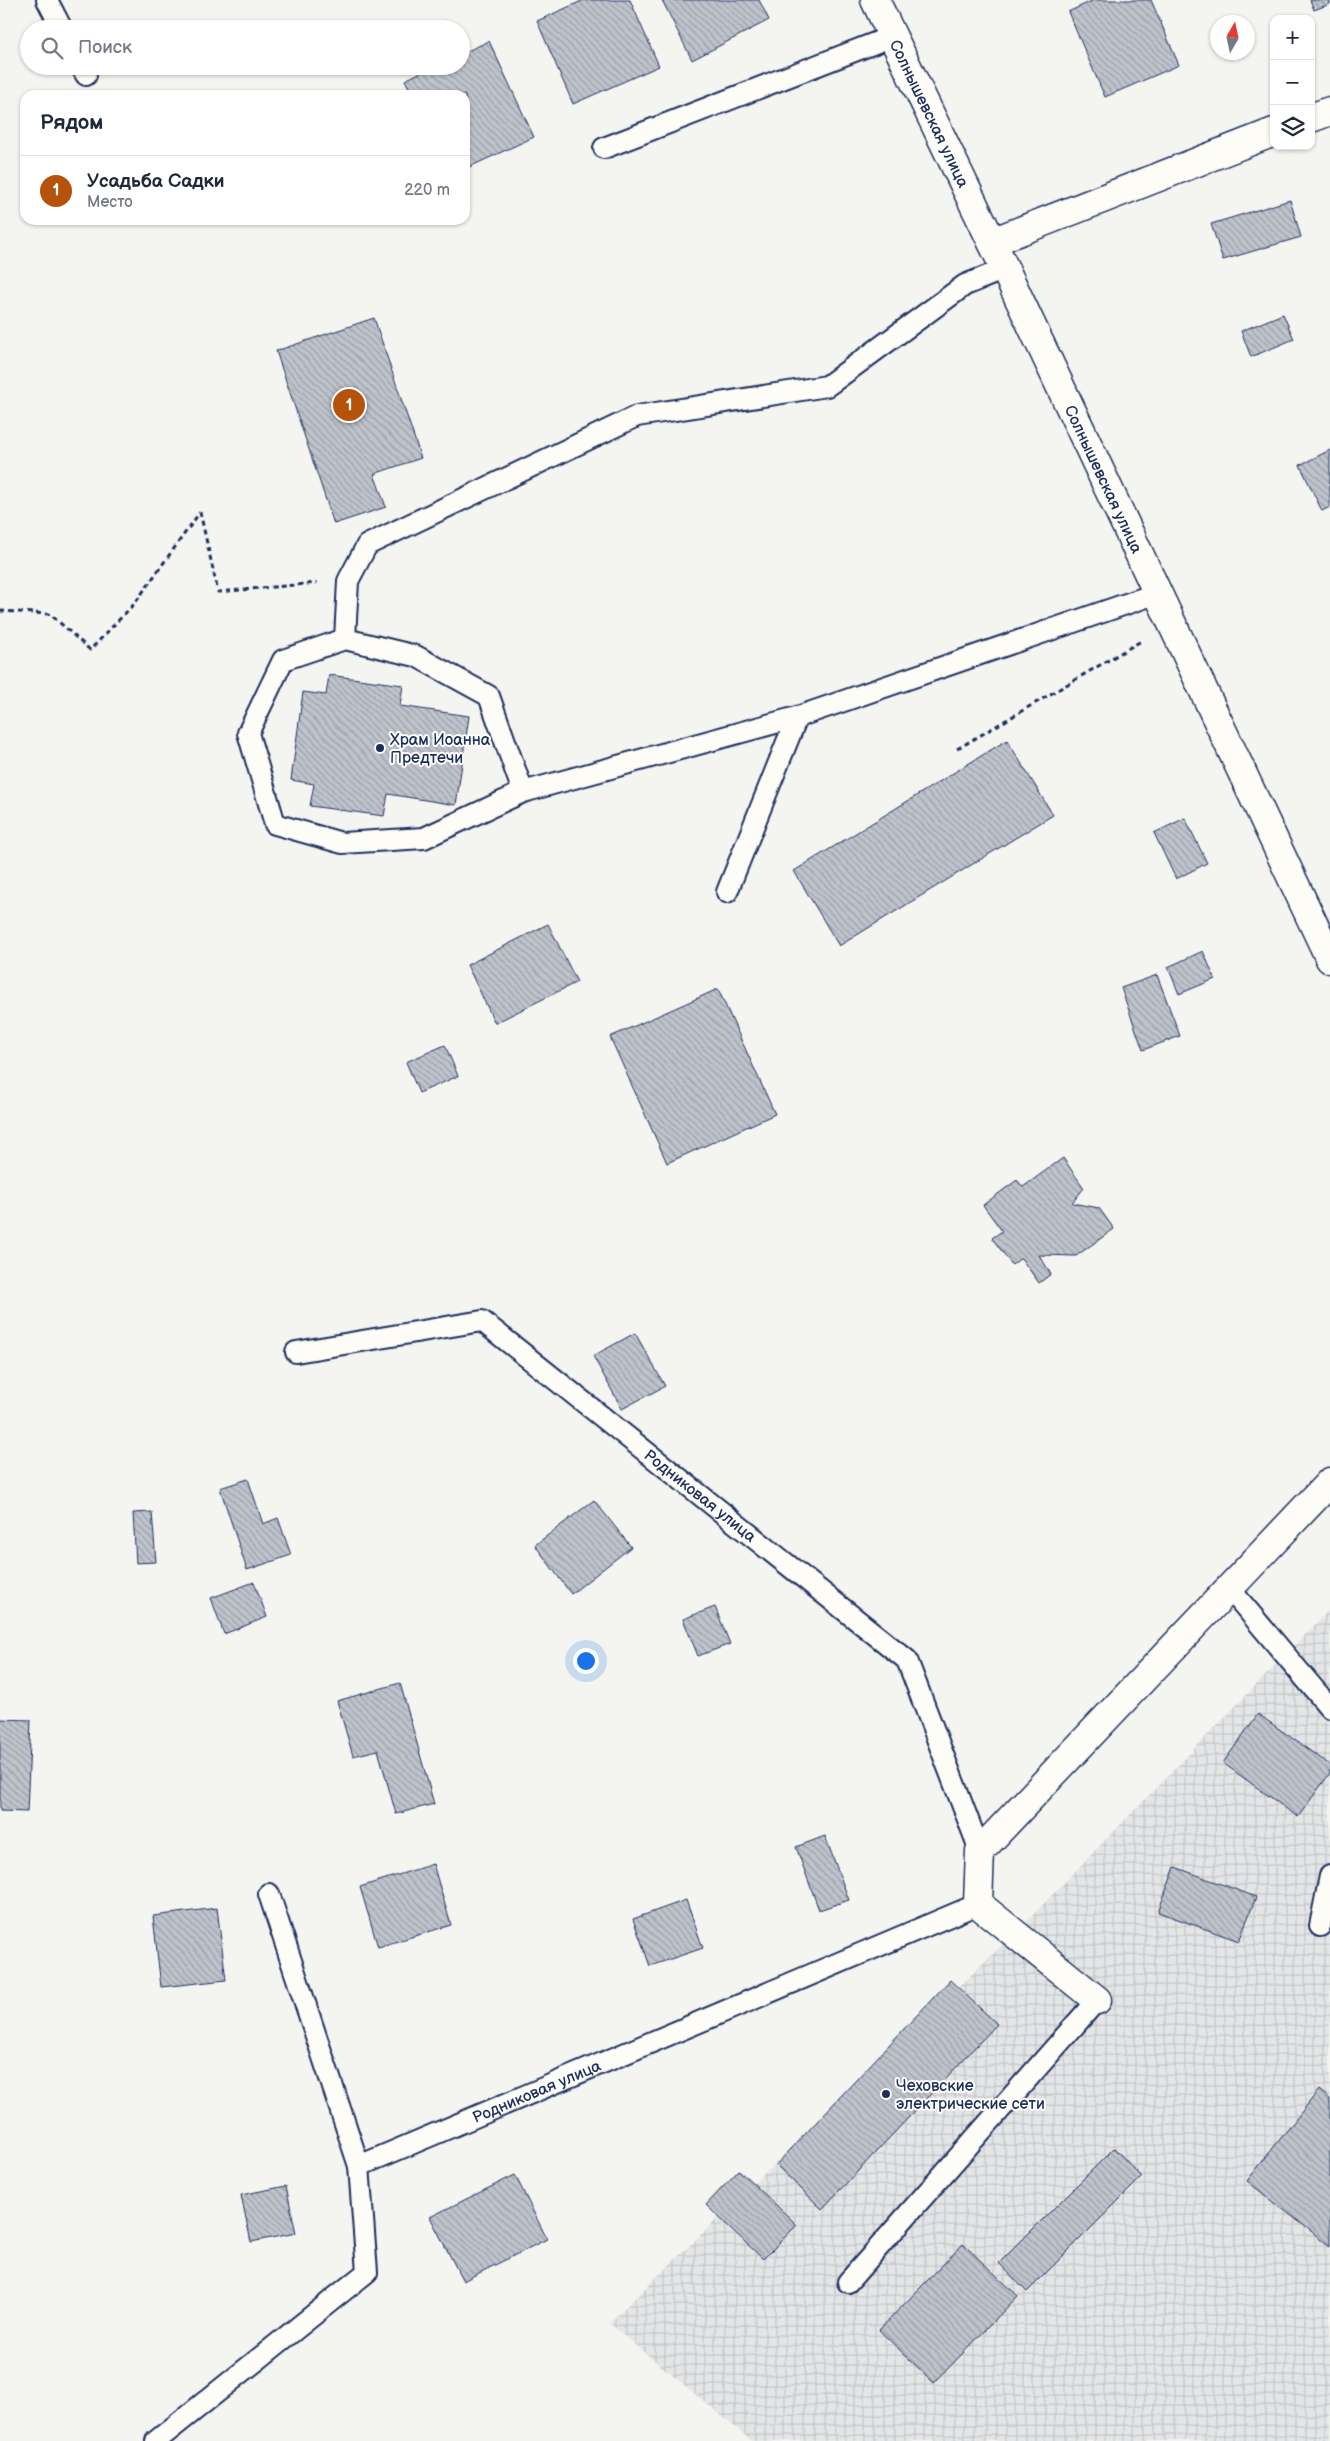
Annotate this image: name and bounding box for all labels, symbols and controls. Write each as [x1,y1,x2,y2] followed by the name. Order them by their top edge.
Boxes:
[1210,15,1255,60] north arrow
[1270,15,1315,150] map controls
[1270,15,1315,60] button: +
[20,20,470,75] search box
[38,34,66,62] icon: search
[78,36,132,59] text: Поиск
[885,37,972,191] street label: Солнышевская улица
[1270,60,1315,105] button: −
[1270,105,1315,150] button: layers
[40,110,103,135] text: Рядом
[87,170,225,193] text: Усадьба Садки
[53,181,59,200] text: 1
[404,181,450,200] text: 220 m
[87,193,133,212] text: Место
[333,386,365,424] pin: 1
[1060,403,1146,557] street label: Солнышевская улица
[390,731,491,768] place label: Храм Иоанна Предтечи
[374,742,386,754] marker: Храм Иоанна Предтечи
[640,1446,760,1547] street label: Родниковая улица
[573,1648,599,1674] your location
[470,2057,604,2128] street label: Родниковая улица
[896,2077,1045,2114] place label: Чеховские электрические сети
[880,2088,892,2100] marker: Чеховские электрические сети

